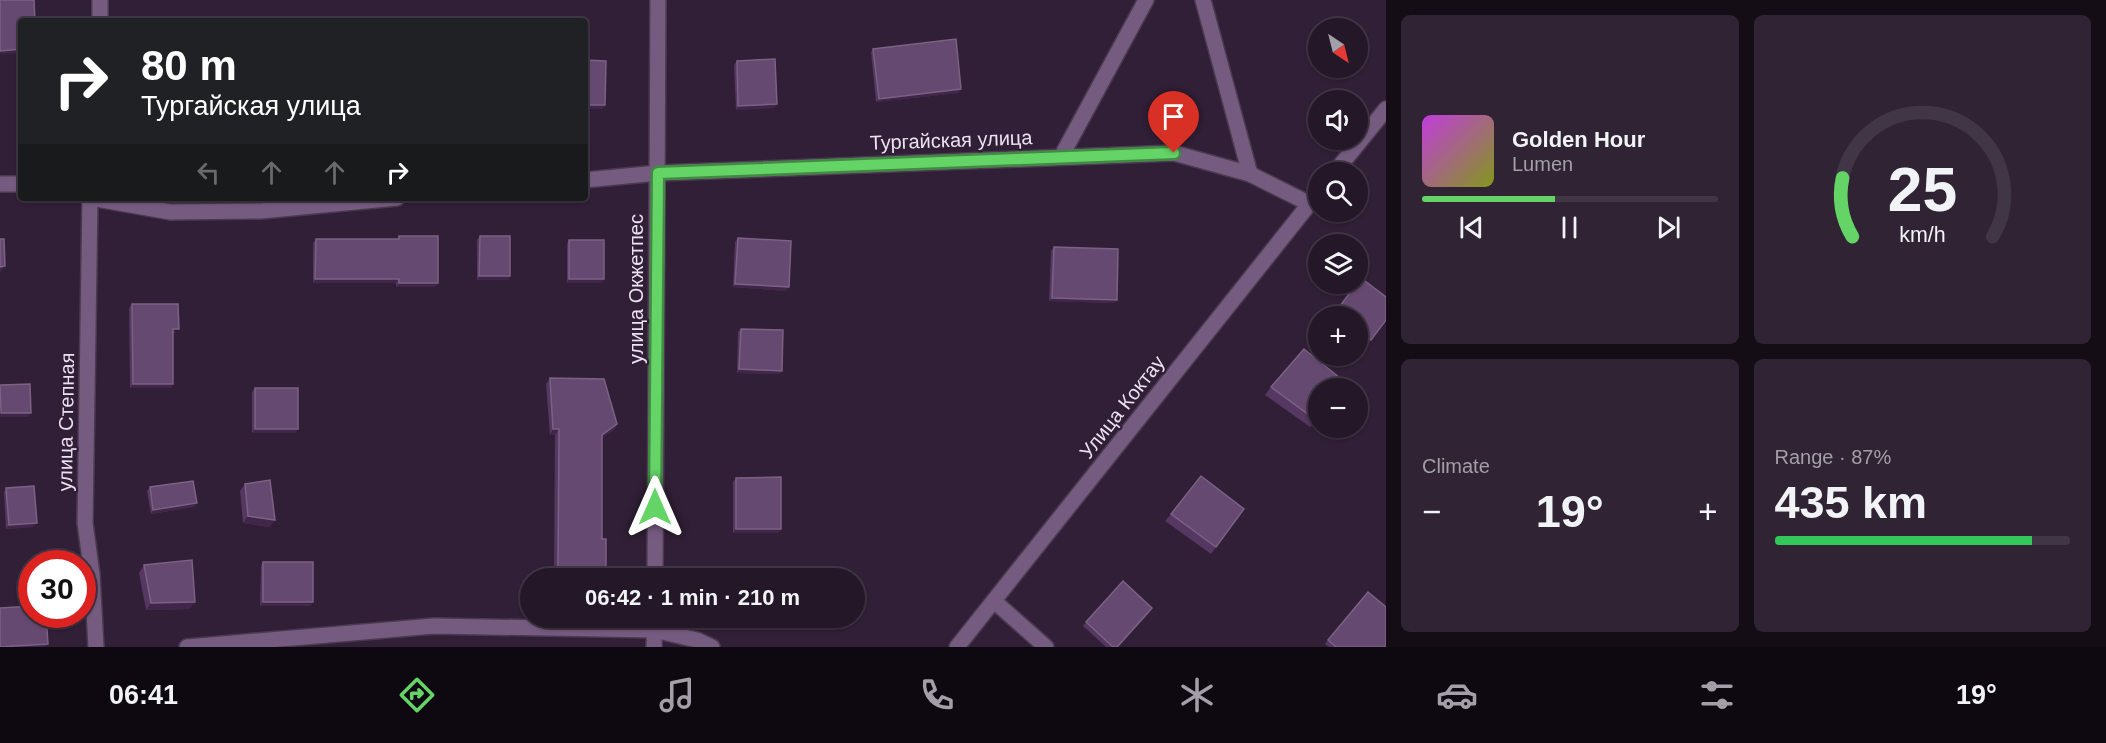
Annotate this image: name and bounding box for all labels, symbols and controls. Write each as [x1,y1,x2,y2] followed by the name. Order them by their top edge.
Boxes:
[1308,18,1368,78] north arrow
[1308,18,1368,438] map controls
[42,42,120,120] icon: right
[141,42,237,89] text: 80 m
[1308,90,1368,150] button: sound
[141,91,361,121] text: Тургайская улица
[1148,91,1199,153] pin
[1157,100,1190,133] icon: arrive
[869,126,1034,154] street label: Тургайская улица
[1512,127,1645,152] text: Golden Hour
[1512,153,1573,175] text: Lumen
[1888,155,1957,224] text: 25
[192,156,225,189] icon: left
[255,156,288,189] icon: ahead
[318,156,351,189] icon: ahead
[381,156,414,189] icon: right
[1308,162,1368,222] button: search
[1455,211,1488,244] icon: previous
[1553,211,1586,244] icon: pause
[1652,211,1685,244] icon: next
[625,214,647,364] street label: улица Окжетпес
[1899,223,1945,247] text: km/h
[1308,234,1368,294] button: layers
[1308,306,1368,366] button: +
[1075,351,1169,463] street label: Улица Коктау
[54,352,78,492] street label: улица Степная
[1308,378,1368,438] button: −
[1775,446,1891,468] text: Range · 87%
[1422,455,1490,477] text: Climate
[623,475,687,539] position arrow
[1775,477,1927,528] text: 435 km
[1536,486,1604,537] text: 19°
[1422,493,1441,530] text: −
[1698,493,1718,530] text: +
[18,550,96,628] speed limit sign: 30
[585,585,800,610] text: 06:42 · 1 min · 210 m
[396,674,438,716] icon: directions
[656,674,698,716] icon: music
[916,674,958,716] icon: phone
[1176,674,1218,716] icon: climate
[1436,674,1478,716] icon: car
[1696,674,1738,716] icon: filters
[109,680,178,710] text: 06:41
[1956,680,1997,710] text: 19°

